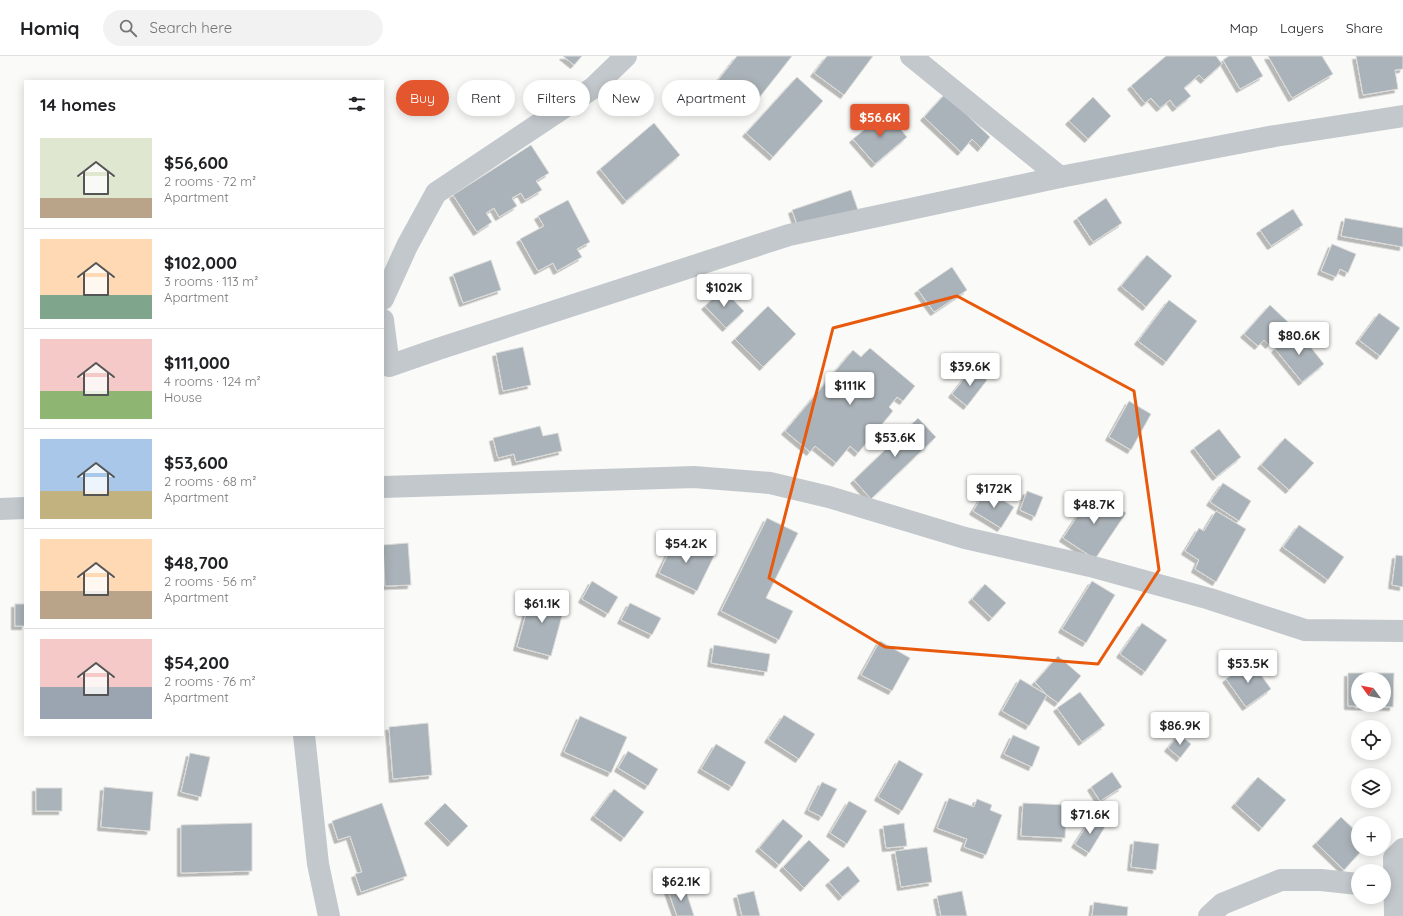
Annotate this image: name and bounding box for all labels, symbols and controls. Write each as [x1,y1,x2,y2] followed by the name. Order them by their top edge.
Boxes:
[103,10,383,46] search box
[20,16,79,40] text: Homiq
[117,17,139,39] icon: search
[149,18,232,37] text: Search here
[1229,19,1258,37] text: Map
[1280,19,1324,37] text: Layers
[1346,19,1383,37] text: Share
[396,80,449,116] chip: Buy
[457,80,515,116] chip: Rent
[523,80,590,116] chip: Filters
[598,80,654,116] chip: New
[662,80,760,116] chip: Apartment
[346,93,368,115] icon: filters
[40,94,116,115] text: 14 homes
[847,104,913,138] pin: $56.6K
[859,109,901,125] text: $56.6K
[164,152,228,173] text: $56,600
[72,154,120,202] icon: home
[164,173,256,189] text: 2 rooms · 72 m²
[164,189,229,205] text: Apartment
[164,252,237,273] text: $102,000
[72,255,120,303] icon: home
[164,273,258,289] text: 3 rooms · 113 m²
[696,274,752,308] pin: $102K
[706,279,742,295] text: $102K
[164,289,229,305] text: Apartment
[1266,322,1332,356] pin: $80.6K
[1278,327,1320,343] text: $80.6K
[164,352,230,373] text: $111,000
[937,353,1003,387] pin: $39.6K
[72,355,120,403] icon: home
[950,358,990,374] text: $39.6K
[822,372,878,406] pin: $111K
[164,373,261,389] text: 4 rooms · 124 m²
[834,377,866,393] text: $111K
[164,389,202,405] text: House
[862,424,928,458] pin: $53.6K
[874,429,916,445] text: $53.6K
[164,452,228,473] text: $53,600
[72,455,120,503] icon: home
[164,473,256,489] text: 2 rooms · 68 m²
[966,475,1022,509] pin: $172K
[976,480,1012,496] text: $172K
[164,489,229,505] text: Apartment
[1061,491,1127,525] pin: $48.7K
[1073,496,1115,512] text: $48.7K
[653,530,719,564] pin: $54.2K
[665,535,707,551] text: $54.2K
[164,552,228,573] text: $48,700
[72,555,120,603] icon: home
[164,573,256,589] text: 2 rooms · 56 m²
[164,589,229,605] text: Apartment
[509,590,575,624] pin: $61.1K
[524,595,560,611] text: $61.1K
[1215,650,1281,684] pin: $53.5K
[164,652,229,673] text: $54,200
[72,655,120,703] icon: home
[1227,655,1269,671] text: $53.5K
[1351,672,1391,712] north arrow
[1351,672,1391,904] map controls
[164,673,256,689] text: 2 rooms · 76 m²
[164,689,229,705] text: Apartment
[1147,712,1213,746] pin: $86.9K
[1159,717,1201,733] text: $86.9K
[1351,720,1391,760] button: locate
[1351,768,1391,808] button: layers
[1057,801,1123,835] pin: $71.6K
[1070,806,1110,822] text: $71.6K
[1351,816,1391,856] button: +
[1351,864,1391,904] button: −
[648,868,714,902] pin: $62.1K
[662,873,700,889] text: $62.1K

